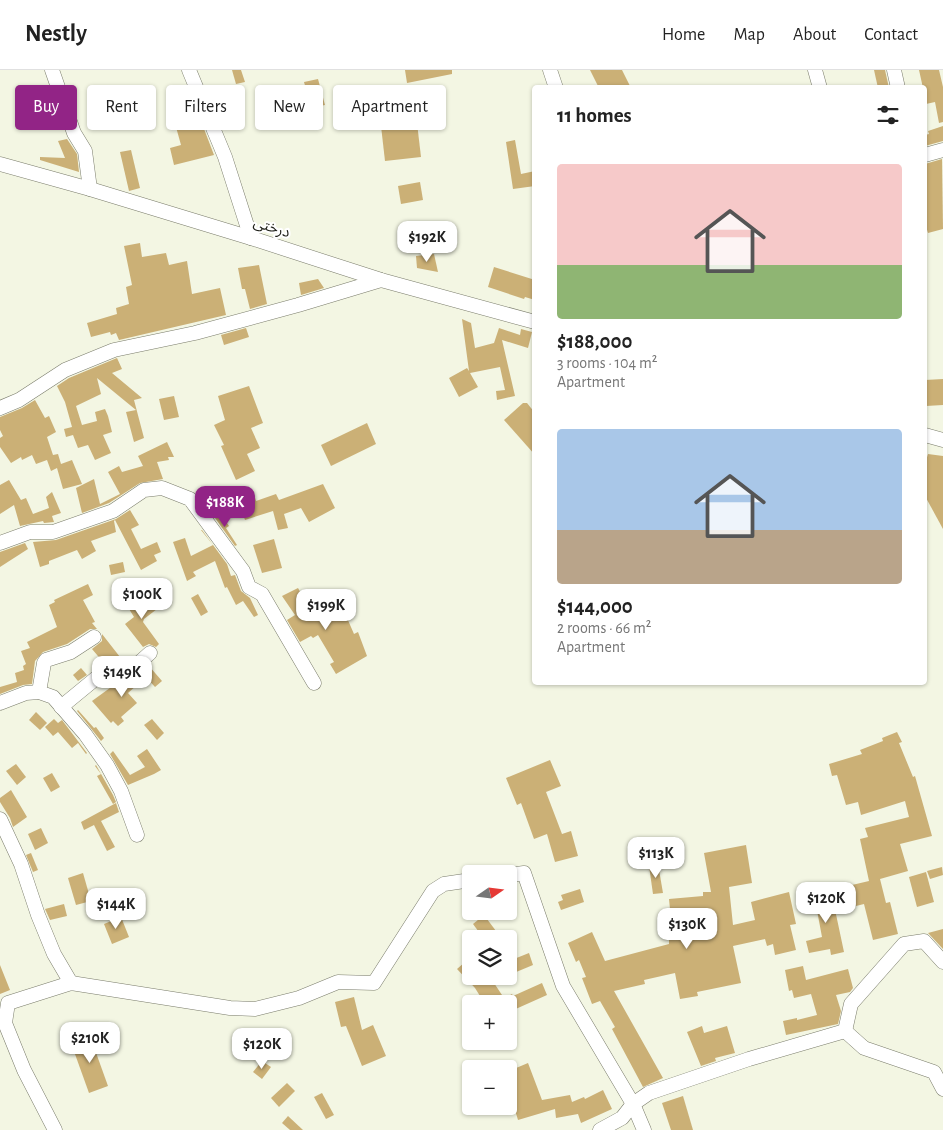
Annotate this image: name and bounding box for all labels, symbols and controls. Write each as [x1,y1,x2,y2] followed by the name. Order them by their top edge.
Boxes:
[25,22,87,46] text: Nestly
[662,26,705,44] text: Home
[733,26,765,44] text: Map
[793,26,836,44] text: About
[864,26,918,44] text: Contact
[15,85,77,130] chip: Buy
[87,85,156,130] chip: Rent
[166,85,245,130] chip: Filters
[255,85,323,130] chip: New
[333,85,446,130] chip: Apartment
[874,101,902,129] icon: filters
[557,105,632,126] text: 11 homes
[685,196,775,286] icon: home
[251,215,292,241] street label: درختی
[392,220,462,263] pin: $192K
[408,229,446,245] text: $192K
[557,331,632,352] text: $188,000
[557,355,657,371] text: 3 rooms · 104 m²
[557,374,625,390] text: Apartment
[685,461,775,551] icon: home
[190,486,260,528] pin: $188K
[206,494,244,510] text: $188K
[107,578,177,620] pin: $100K
[123,586,161,602] text: $100K
[291,588,361,631] pin: $199K
[557,596,633,617] text: $144,000
[307,597,345,613] text: $199K
[557,620,651,636] text: 2 rooms · 66 m²
[557,639,625,655] text: Apartment
[87,656,157,698] pin: $149K
[103,664,141,680] text: $149K
[621,836,691,879] pin: $113K
[639,845,673,861] text: $113K
[462,865,518,920] north arrow
[462,865,517,1115] map controls
[791,882,861,924] pin: $120K
[81,888,151,930] pin: $144K
[807,890,845,906] text: $120K
[97,896,135,912] text: $144K
[652,908,722,950] pin: $130K
[668,916,706,932] text: $130K
[462,930,517,985] button: layers
[462,995,517,1050] button: +
[55,1022,125,1064] pin: $210K
[227,1028,297,1070] pin: $120K
[71,1030,109,1046] text: $210K
[243,1036,281,1052] text: $120K
[462,1060,517,1115] button: −

